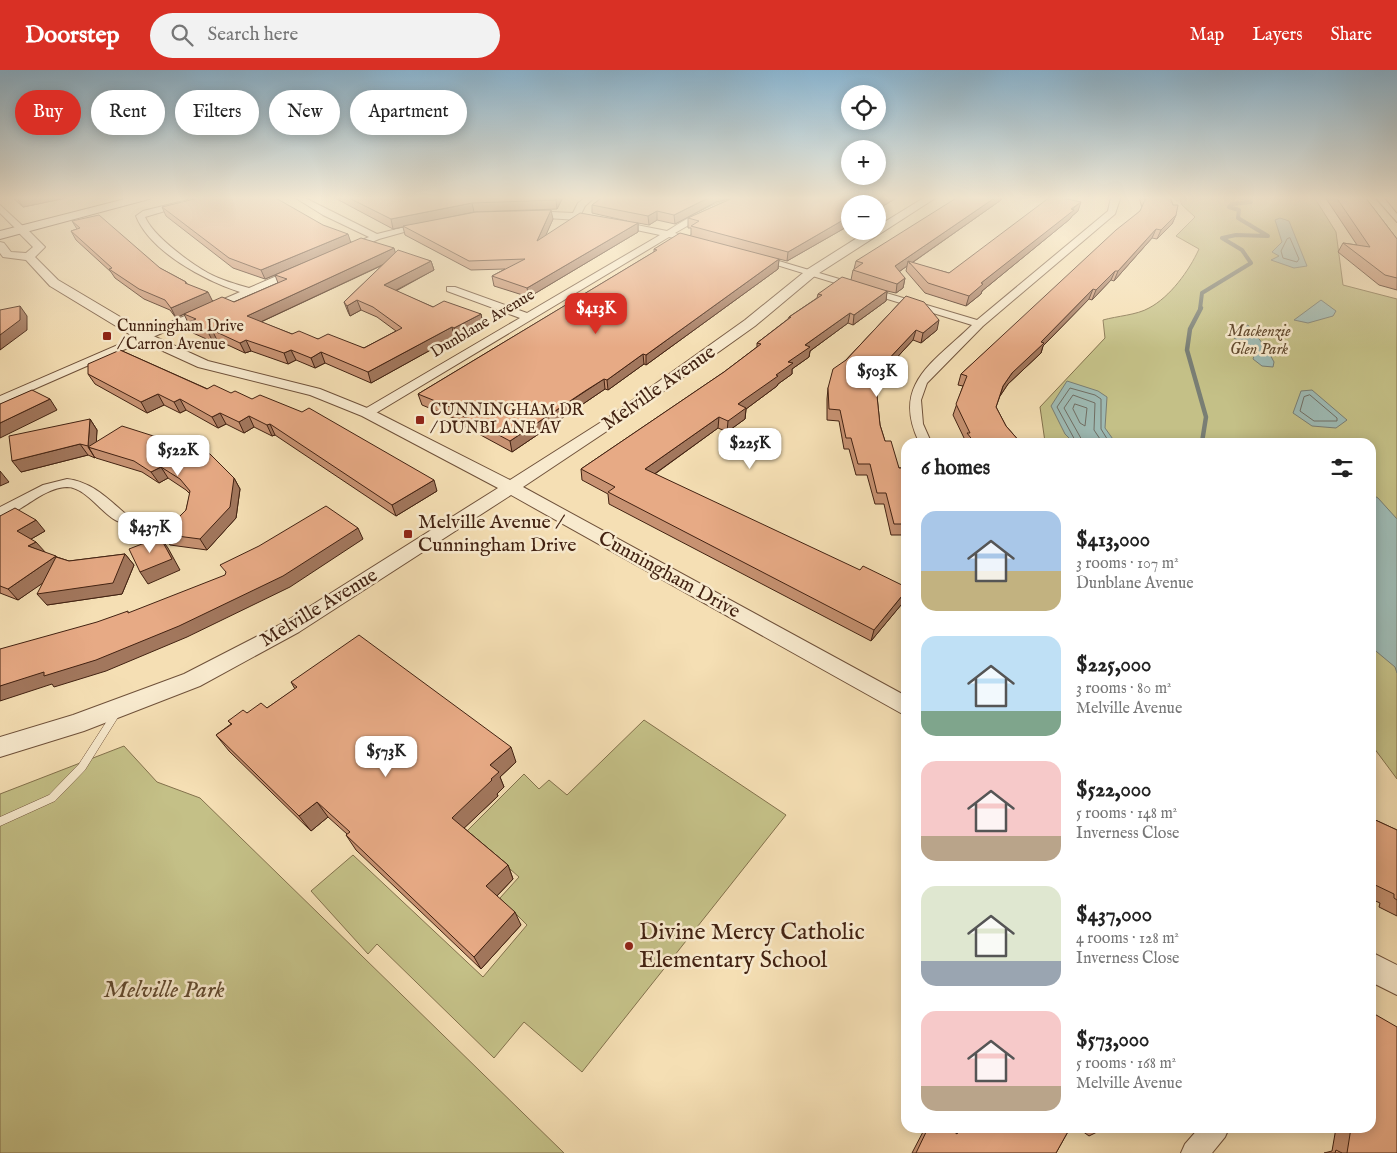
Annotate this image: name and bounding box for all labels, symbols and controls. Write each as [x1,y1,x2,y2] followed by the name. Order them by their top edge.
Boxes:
[150,13,500,58] search box
[25,20,120,51] text: Doorstep
[168,21,196,49] icon: search
[208,23,298,47] text: Search here
[1190,24,1224,47] text: Map
[1252,24,1303,47] text: Layers
[1331,24,1372,47] text: Share
[841,85,886,240] map controls
[841,85,886,130] button: locate
[15,90,81,135] chip: Buy
[91,90,165,135] chip: Rent
[175,90,259,135] chip: Filters
[269,90,340,135] chip: New
[350,90,467,135] chip: Apartment
[841,140,886,185] button: +
[841,195,886,240] button: −
[427,285,539,363] street label: Dunblane Avenue
[561,292,631,335] pin: $413K
[576,299,616,319] text: $413K
[117,317,244,355] place label: Cunningham Drive / Carron Avenue
[1227,322,1291,360] park label: Mackenzie Glen Park
[101,330,113,342] marker: Cunningham Drive / Carron Avenue
[597,340,721,436] street label: Melville Avenue
[842,356,912,398] pin: $503K
[857,362,897,382] text: $503K
[430,401,585,439] place label: CUNNINGHAM DR / DUNBLANE AV
[414,414,426,426] marker: CUNNINGHAM DR / DUNBLANE AV
[715,428,785,470] pin: $225K
[143,434,213,477] pin: $522K
[729,434,771,454] text: $225K
[157,441,199,461] text: $522K
[1328,454,1356,482] icon: filters
[921,455,990,482] text: 6 homes
[418,510,577,558] place label: Melville Avenue / Cunningham Drive
[115,512,185,554] pin: $437K
[129,518,171,538] text: $437K
[594,526,744,624] street label: Cunningham Drive
[1076,527,1150,554] text: $413,000
[402,528,414,540] marker: Melville Avenue / Cunningham Drive
[961,531,1021,591] icon: home
[1076,554,1179,574] text: 3 rooms · 107 m²
[256,563,382,653] street label: Melville Avenue
[1076,574,1194,594] text: Dunblane Avenue
[1076,652,1151,679] text: $225,000
[961,656,1021,716] icon: home
[1076,679,1172,699] text: 3 rooms · 80 m²
[1076,699,1182,719] text: Melville Avenue
[351,736,421,778] pin: $573K
[366,742,406,762] text: $573K
[1076,777,1151,804] text: $522,000
[961,781,1021,841] icon: home
[1076,804,1177,824] text: 5 rooms · 148 m²
[1076,824,1179,844] text: Inverness Close
[1076,902,1152,929] text: $437,000
[961,906,1021,966] icon: home
[639,917,865,976] place label: Divine Mercy Catholic Elementary School
[1076,929,1179,949] text: 4 rooms · 128 m²
[623,940,635,952] marker: Divine Mercy Catholic Elementary School
[1076,949,1179,969] text: Inverness Close
[103,975,225,1006] park label: Melville Park
[1076,1027,1149,1054] text: $573,000
[961,1031,1021,1091] icon: home
[1076,1054,1176,1074] text: 5 rooms · 168 m²
[1076,1074,1182,1094] text: Melville Avenue

